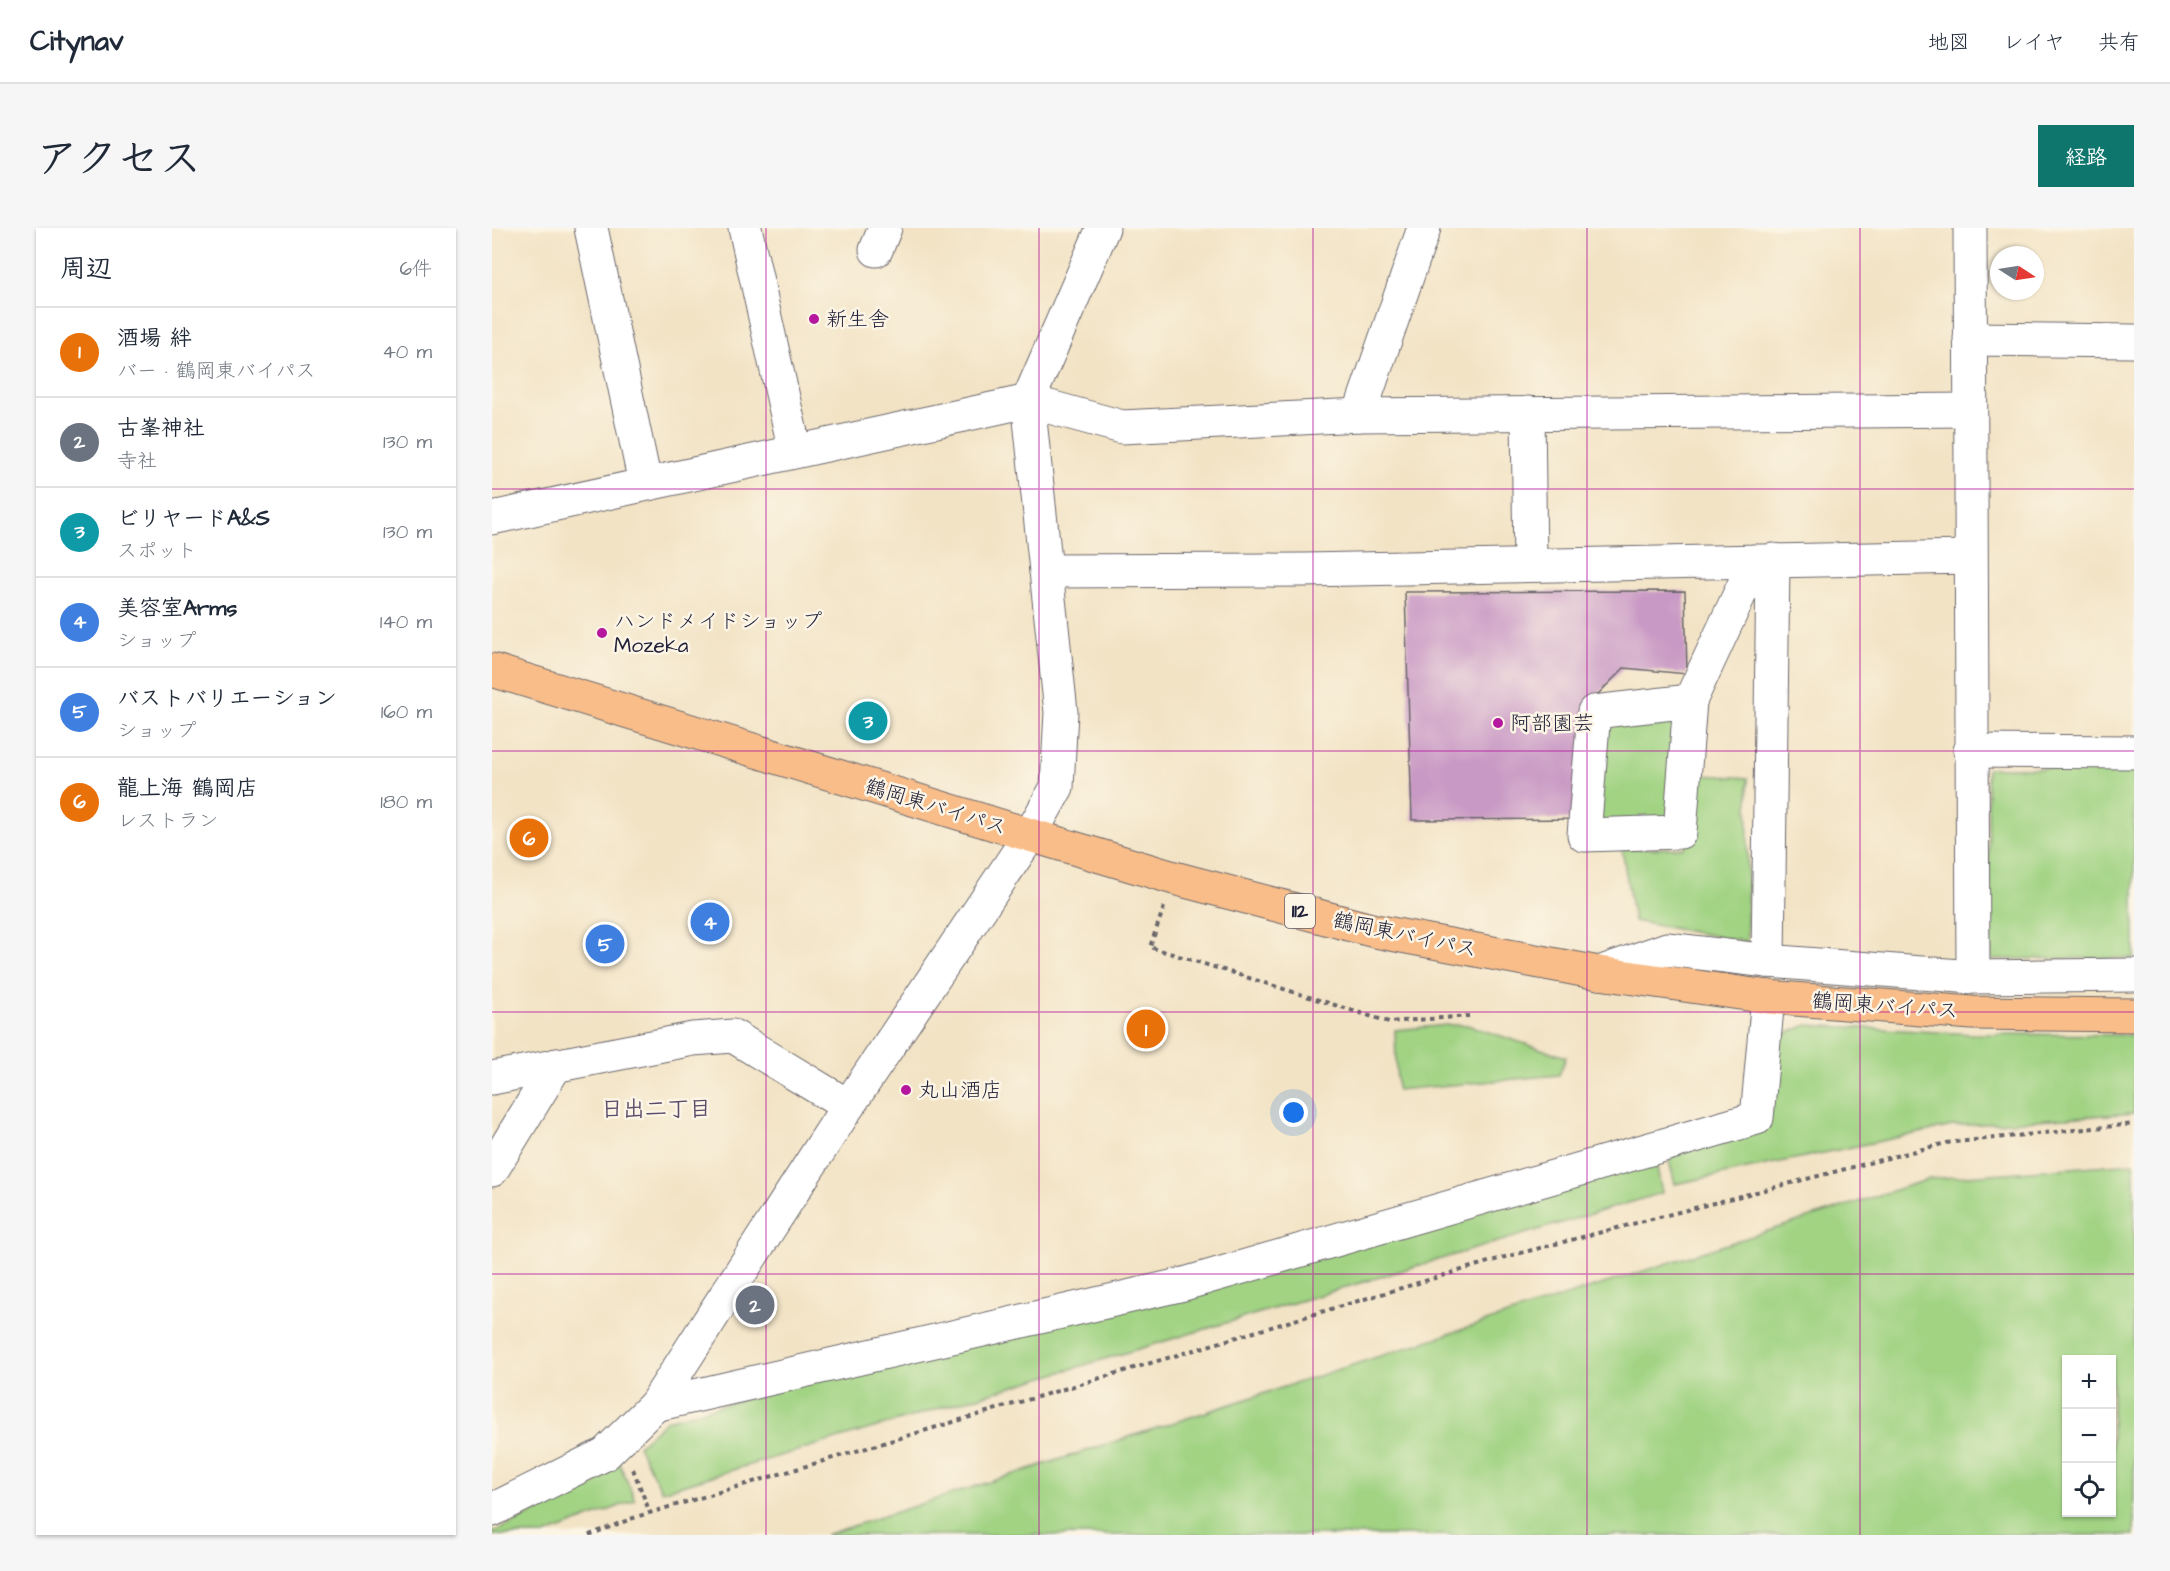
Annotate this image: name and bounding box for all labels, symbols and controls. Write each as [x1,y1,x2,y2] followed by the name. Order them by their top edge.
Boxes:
[30,22,124,61] text: Citynav
[1928,28,1970,57] text: 地図
[2003,28,2065,57] text: レイヤ
[2098,28,2140,57] text: 共有
[2038,125,2134,187] button: 経路
[36,131,201,189] text: アクセス
[1990,246,2044,300] north arrow
[60,251,112,287] text: 周辺
[399,255,432,283] text: 6件
[826,305,889,334] place label: 新生舎
[807,312,821,326] marker: 新生舎
[117,323,192,354] text: 酒場 絆
[78,338,81,366] text: 1
[382,338,432,366] text: 40 m
[117,357,315,385] text: バー · 鶴岡東バイパス
[117,413,205,444] text: 古峯神社
[74,428,85,456] text: 2
[383,428,432,456] text: 130 m
[117,447,157,475] text: 寺社
[117,503,270,534] text: ビリヤードA&S
[74,518,85,546] text: 3
[383,518,432,546] text: 130 m
[117,537,197,565] text: スポット
[117,593,237,624] text: 美容室Arms
[614,607,823,660] place label: ハンドメイドショップ Mozeka
[73,608,86,636] text: 4
[380,608,432,636] text: 140 m
[595,626,609,640] marker: ハンドメイドショップ Mozeka
[117,627,196,655] text: ショップ
[117,683,337,714] text: バストバリエーション
[72,698,87,726] text: 5
[381,698,432,726] text: 160 m
[848,698,887,744] pin: 3
[1510,709,1594,738] place label: 阿部園芸
[1491,716,1505,730] marker: 阿部園芸
[117,717,196,745] text: ショップ
[862,772,1010,842] street label: 鶴岡東バイパス
[117,773,258,804] text: 龍上海 鶴岡店
[73,788,86,816] text: 6
[380,788,432,816] text: 180 m
[117,807,219,835] text: レストラン
[510,816,549,860] pin: 6
[1285,894,1315,928] road number: 112
[690,900,730,944] pin: 4
[1330,906,1480,964] street label: 鶴岡東バイパス
[586,922,624,966] pin: 5
[1811,986,1959,1026] street label: 鶴岡東バイパス
[1126,1006,1166,1052] pin: 1
[918,1076,1002,1105] place label: 丸山酒店
[899,1083,913,1097] marker: 丸山酒店
[601,1094,711,1125] district label: 日出二丁目
[1279,1098,1308,1127] your location
[736,1282,774,1328] pin: 2
[2062,1355,2116,1517] map controls
[2062,1355,2116,1409] button: +
[2062,1409,2116,1463] button: −
[2062,1463,2116,1517] button: locate

